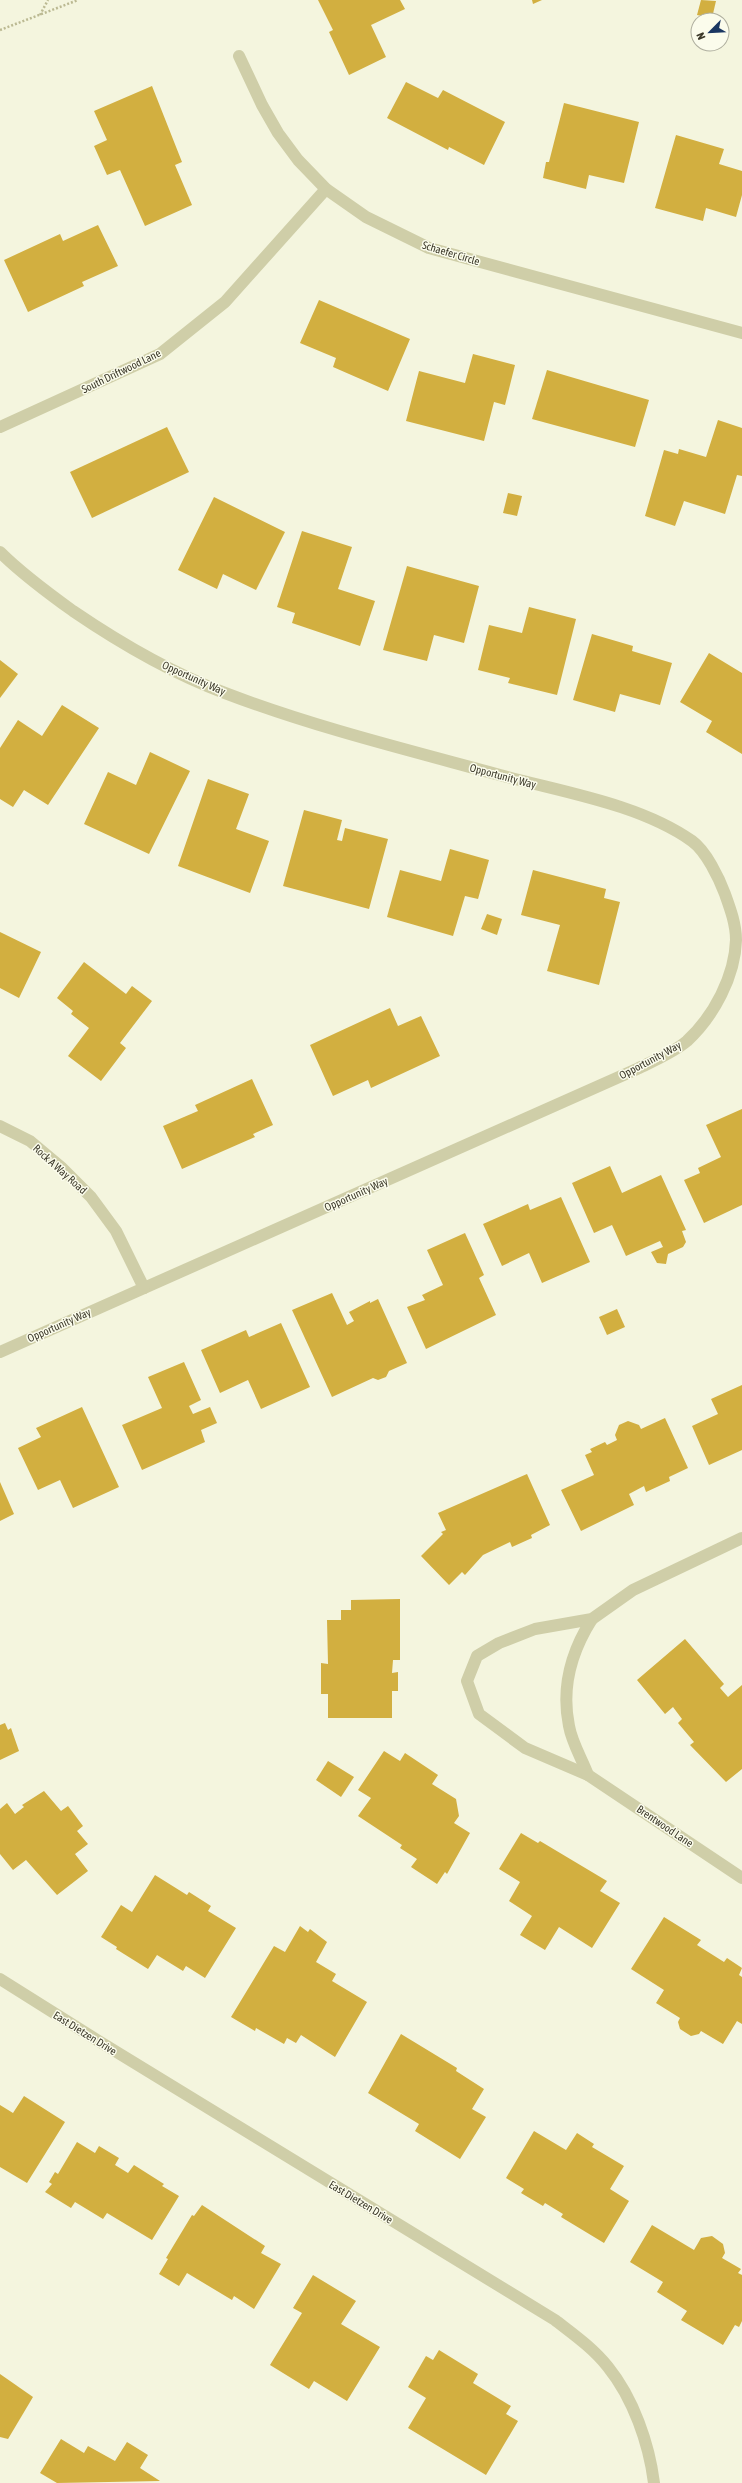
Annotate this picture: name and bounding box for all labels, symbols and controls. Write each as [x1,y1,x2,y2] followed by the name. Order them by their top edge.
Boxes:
[690,12,730,52] north arrow
[694,31,708,41] text: N
[421,239,481,267] street label: Schaefer Circle
[80,347,162,395] street label: South Driftwood Lane
[160,659,228,697] street label: Opportunity Way
[469,761,538,791] street label: Opportunity Way
[617,1039,683,1081] street label: Opportunity Way
[31,1142,89,1196] street label: Rock A Way Road
[322,1175,390,1213] street label: Opportunity Way
[25,1306,93,1344] street label: Opportunity Way
[635,1803,695,1849] street label: Brentwood Lane
[51,2009,119,2057] street label: East Dietzen Drive
[327,2178,395,2226] street label: East Dietzen Drive

